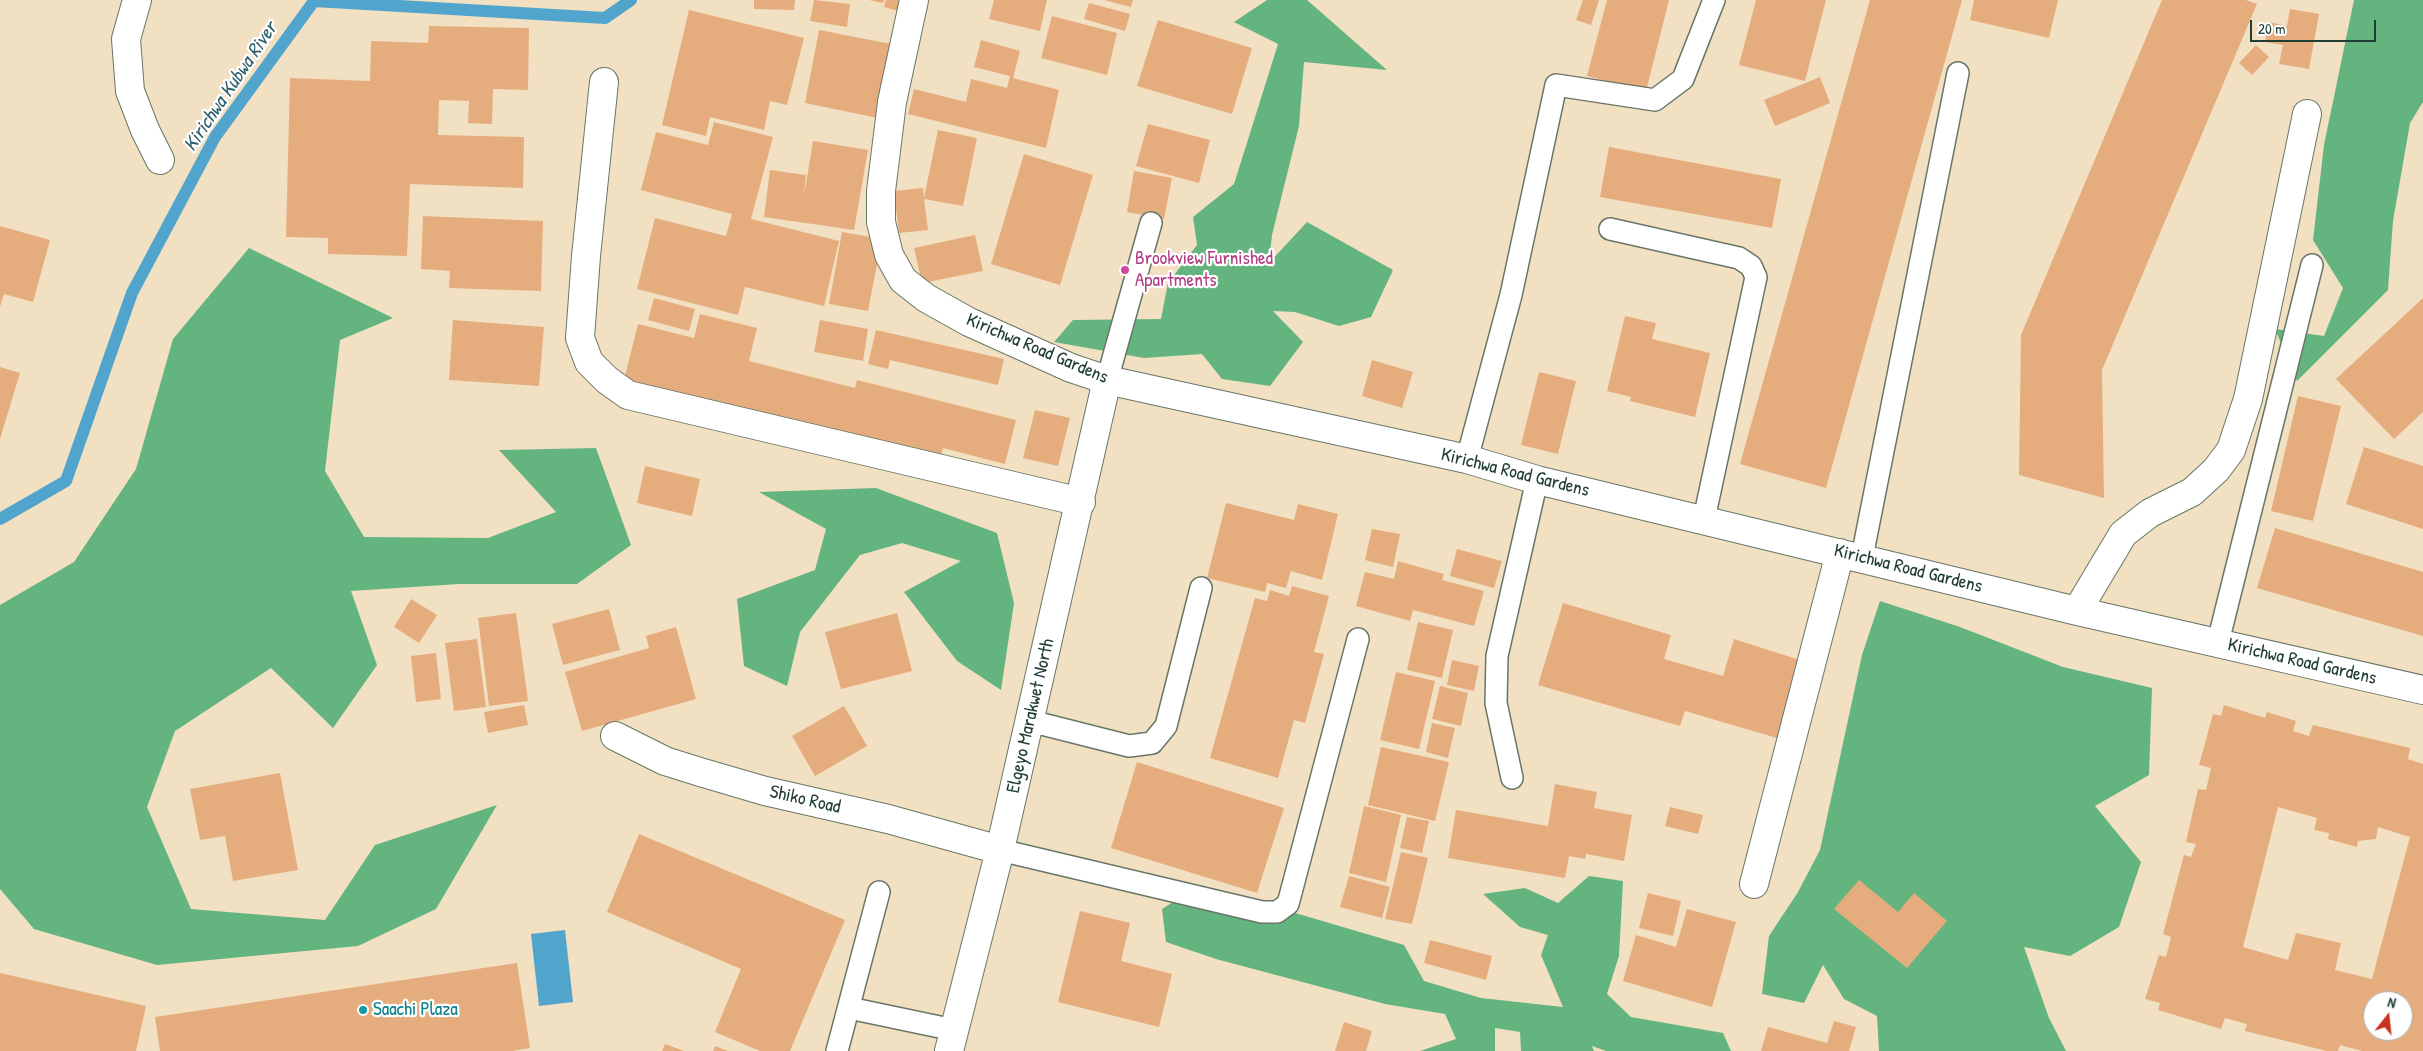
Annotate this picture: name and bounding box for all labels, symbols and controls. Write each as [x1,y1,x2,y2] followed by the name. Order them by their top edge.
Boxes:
[2253,10,2379,42] scale bar
[179,18,283,156] water label: Kirichwa Kubwa River
[2258,18,2285,39] text: 20 m
[1135,248,1273,292] place label: Brookview Furnished Apartments
[1119,264,1131,276] marker: Brookview Furnished Apartments
[963,309,1111,389] street label: Kirichwa Road Gardens
[1438,444,1592,502] street label: Kirichwa Road Gardens
[1831,540,1985,598] street label: Kirichwa Road Gardens
[2225,634,2379,690] street label: Kirichwa Road Gardens
[1002,637,1060,795] street label: Elgeyo Marakwet North
[767,781,843,819] street label: Shiko Road
[2363,991,2413,1041] north arrow
[2386,992,2398,1012] text: N
[373,999,458,1021] place label: Saachi Plaza
[357,1004,369,1016] marker: Saachi Plaza

